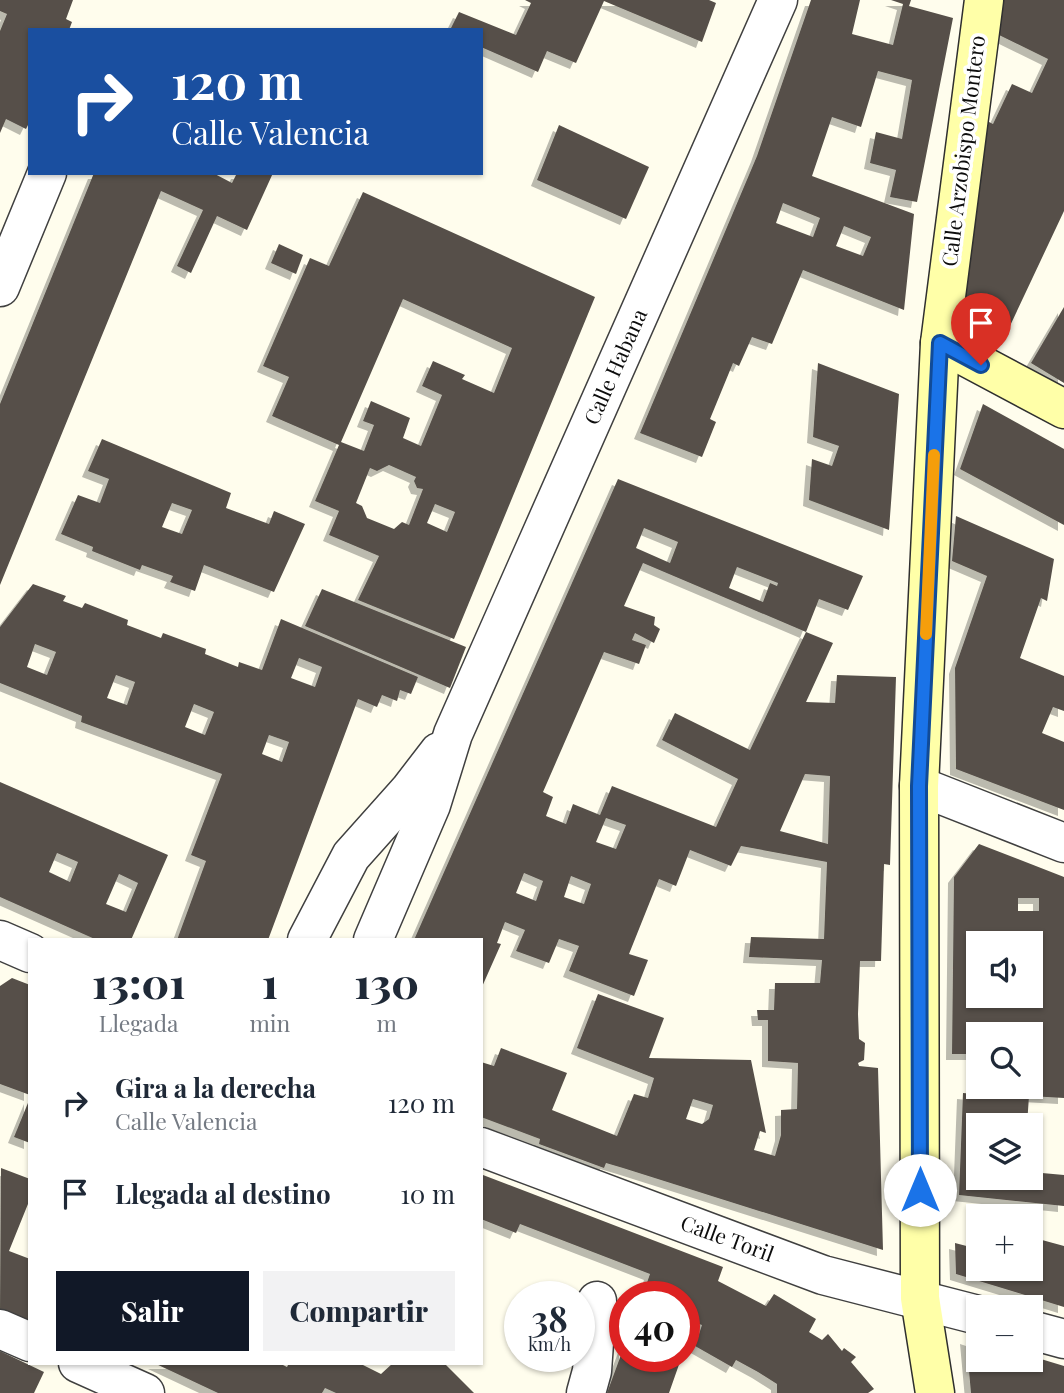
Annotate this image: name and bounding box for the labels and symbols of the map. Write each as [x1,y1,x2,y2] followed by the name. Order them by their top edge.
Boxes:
[934,34,990,268] street label: Calle Arzobispo Montero
[951,293,1011,365] pin
[576,303,652,429] street label: Calle Habana
[883,1153,957,1227] position arrow
[677,1207,778,1267] street label: Calle Toril
[609,1281,700,1372] speed limit sign: 40

